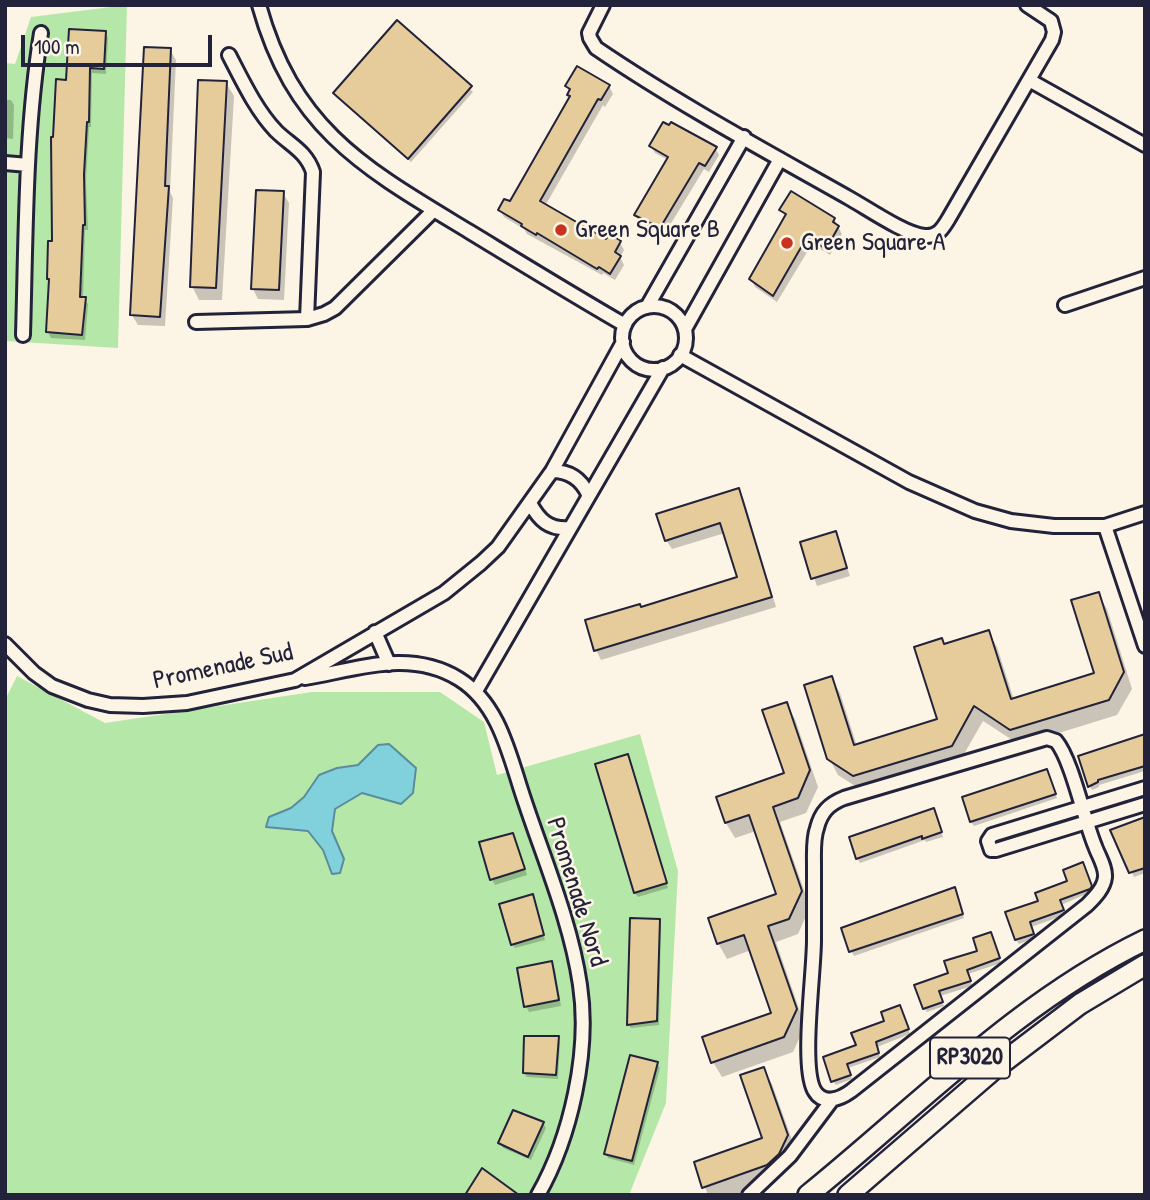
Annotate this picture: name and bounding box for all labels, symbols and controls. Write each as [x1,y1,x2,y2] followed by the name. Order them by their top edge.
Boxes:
[24,21,215,65] scale bar
[34,32,80,61] text: 100 m
[575,214,720,246] place label: Green Square B
[553,222,569,238] marker: Green Square B
[801,227,946,259] place label: Green Square A
[779,235,795,251] marker: Green Square A
[150,637,296,697] street label: Promenade Sud
[539,814,613,970] street label: Promenade Nord
[930,1038,1010,1078] road number: RP3020

